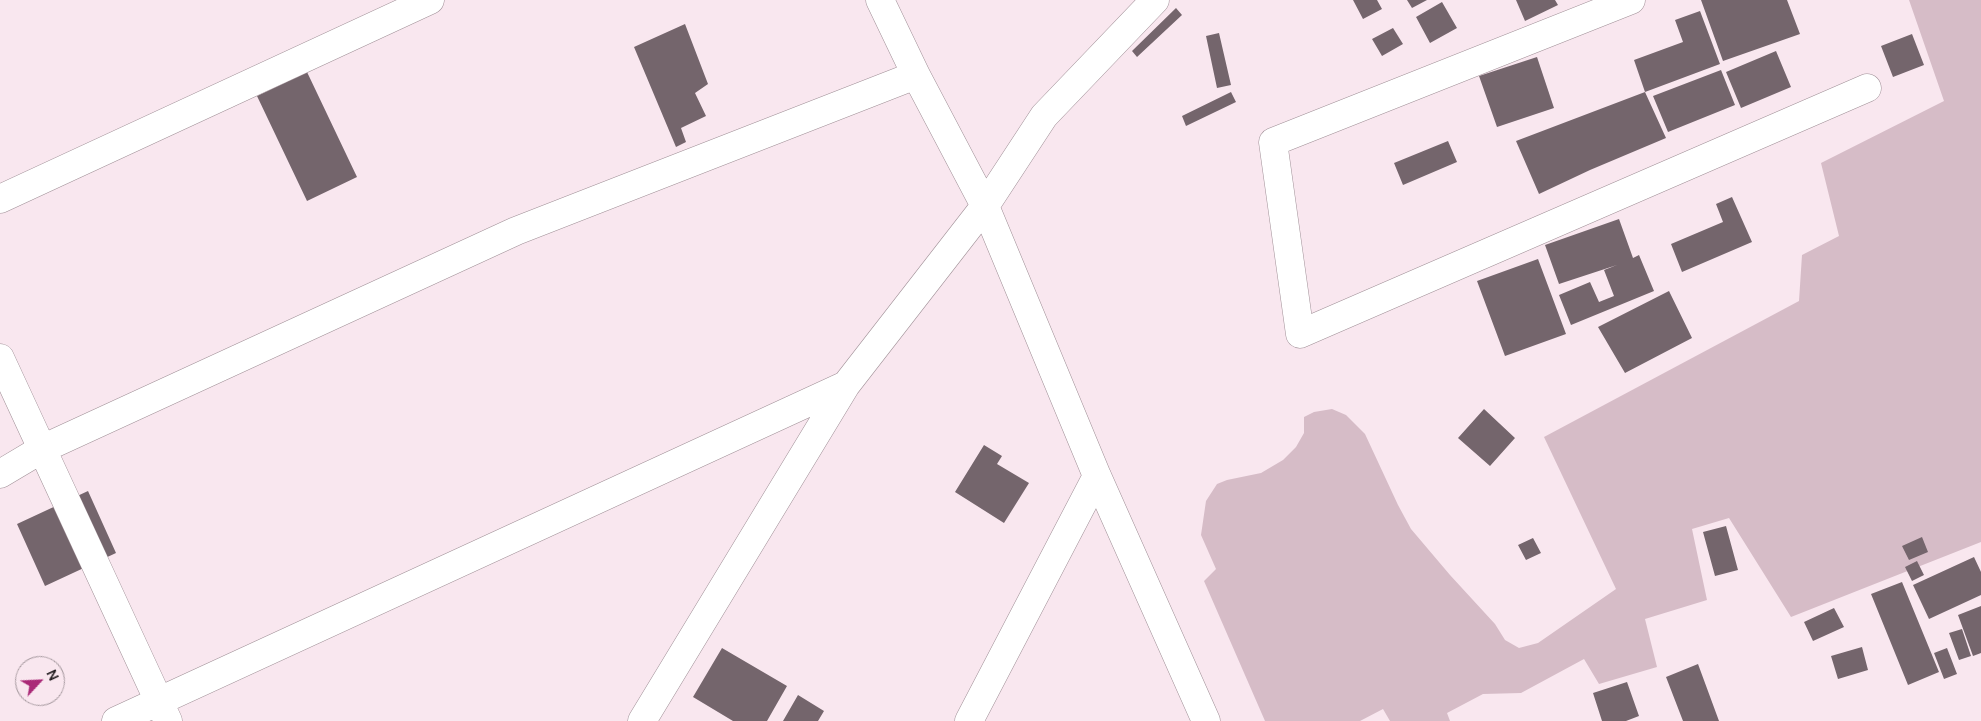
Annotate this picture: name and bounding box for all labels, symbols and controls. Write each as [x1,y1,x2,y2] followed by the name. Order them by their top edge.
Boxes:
[15,656,65,706] north arrow
[42,666,64,683] text: N

